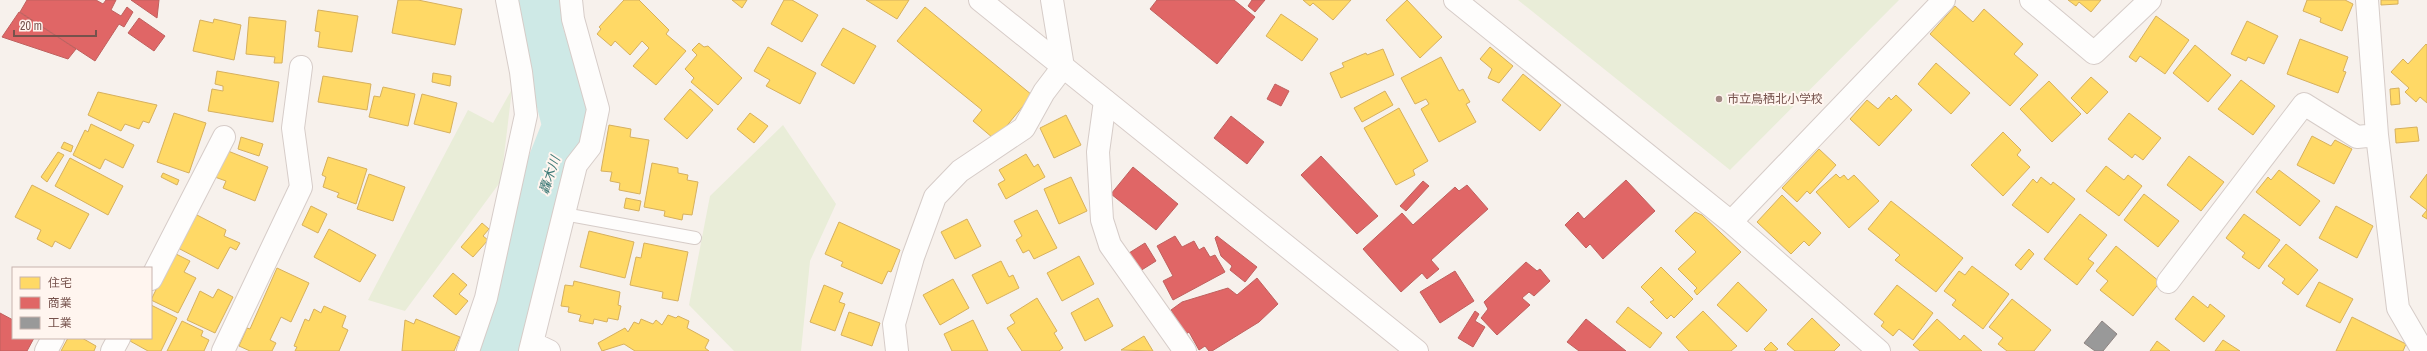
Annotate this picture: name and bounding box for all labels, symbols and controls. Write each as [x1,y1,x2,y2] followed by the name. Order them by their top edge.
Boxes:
[14,12,96,38] scale bar
[20,18,42,34] text: 20 m
[1727,91,1823,107] place label: 市立鳥栖北小学校
[1714,94,1724,104] marker: 市立鳥栖北小学校
[535,152,565,196] water label: 轟木川
[12,267,152,339] legend
[48,275,72,291] text: 住宅
[48,295,72,311] text: 商業
[48,315,72,331] text: 工業

